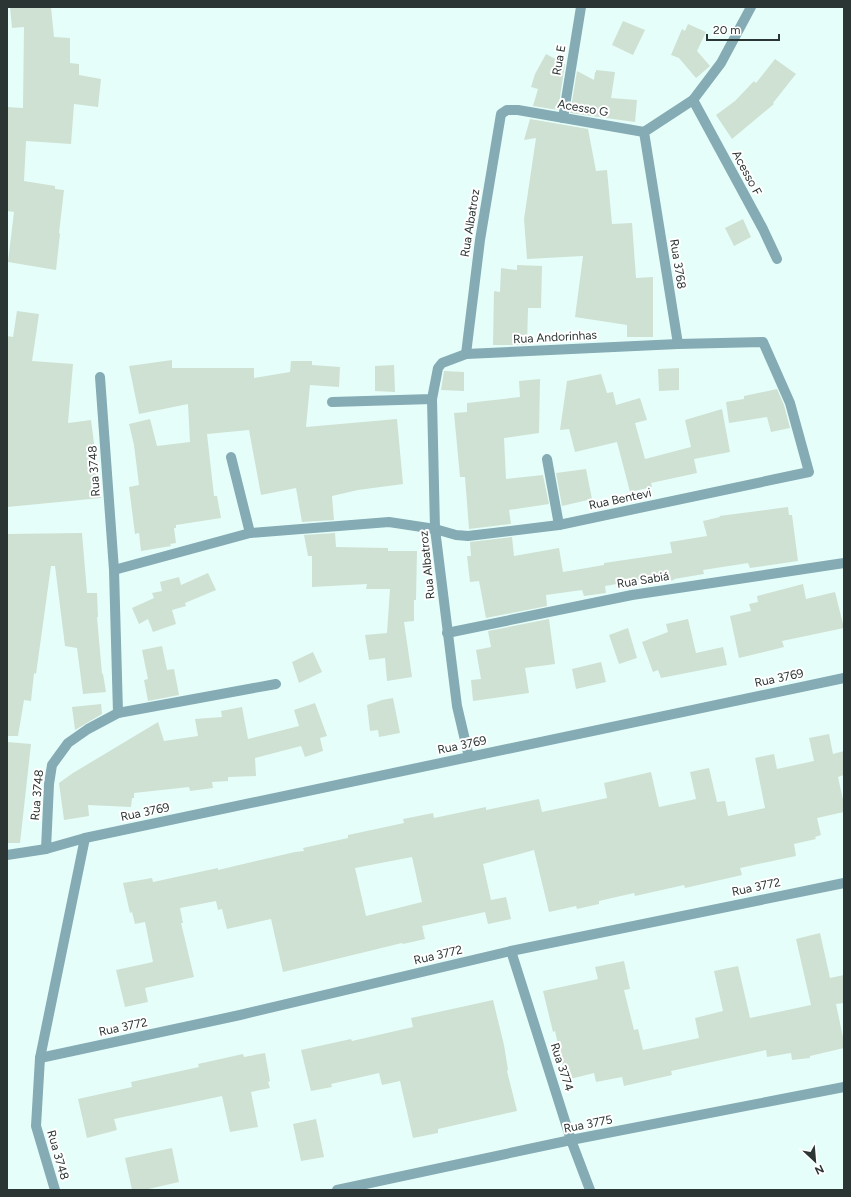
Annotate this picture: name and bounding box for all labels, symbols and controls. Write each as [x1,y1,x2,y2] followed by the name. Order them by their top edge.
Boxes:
[707,16,779,42] scale bar
[713,23,741,37] text: 20 m
[549,44,569,76] street label: Rua E
[557,97,609,119] street label: Acesso G
[729,148,765,198] street label: Acesso F
[458,188,482,258] street label: Rua Albatroz
[667,238,689,290] street label: Rua 3768
[513,328,598,346] street label: Rua Andorinhas
[85,445,103,497] street label: Rua 3748
[587,486,653,512] street label: Rua Bentevi
[416,530,438,600] street label: Rua Albatroz
[616,569,670,591] street label: Rua Sabiá
[753,666,805,690] street label: Rua 3769
[436,733,488,757] street label: Rua 3769
[28,769,46,821] street label: Rua 3748
[119,800,171,824] street label: Rua 3769
[730,875,782,899] street label: Rua 3772
[412,943,464,967] street label: Rua 3772
[97,1015,149,1039] street label: Rua 3772
[548,1041,577,1094] street label: Rua 3774
[562,1112,614,1136] street label: Rua 3775
[44,1129,72,1181] street label: Rua 3748
[795,1141,835,1181] north arrow
[812,1162,826,1177] text: N

